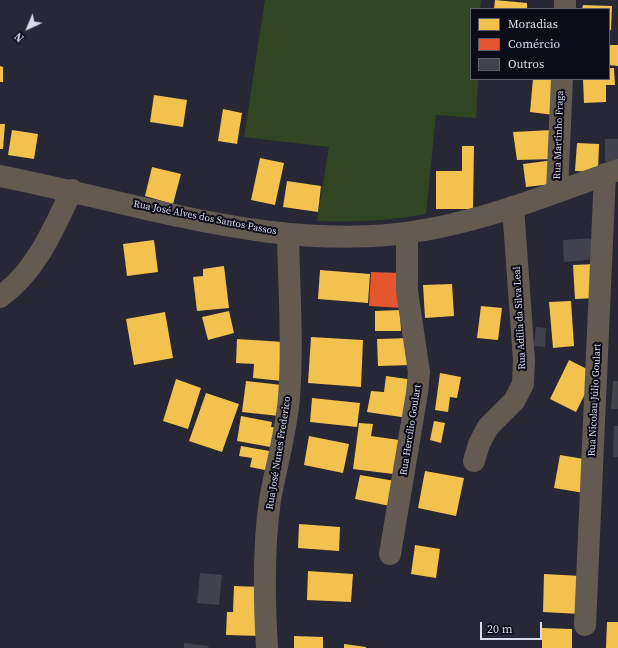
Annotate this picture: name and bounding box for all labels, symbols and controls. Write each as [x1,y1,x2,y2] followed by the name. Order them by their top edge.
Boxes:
[8,8,48,48] north arrow
[470,8,610,80] legend
[508,16,558,32] text: Moradias
[11,29,27,45] text: N
[508,36,560,52] text: Comércio
[508,56,544,72] text: Outros
[551,90,567,180] street label: Rua Martinho Fraga
[132,198,278,238] street label: Rua José Alves dos Santos Passos
[511,266,529,370] street label: Rua Adília da Silva Leal
[586,343,604,457] street label: Rua Nicolau Júlio Goulart
[398,384,424,476] street label: Rua Hercílio Goulart
[264,396,294,510] street label: Rua José Nunes Frederico
[482,614,544,640] scale bar
[487,621,513,637] text: 20 m

